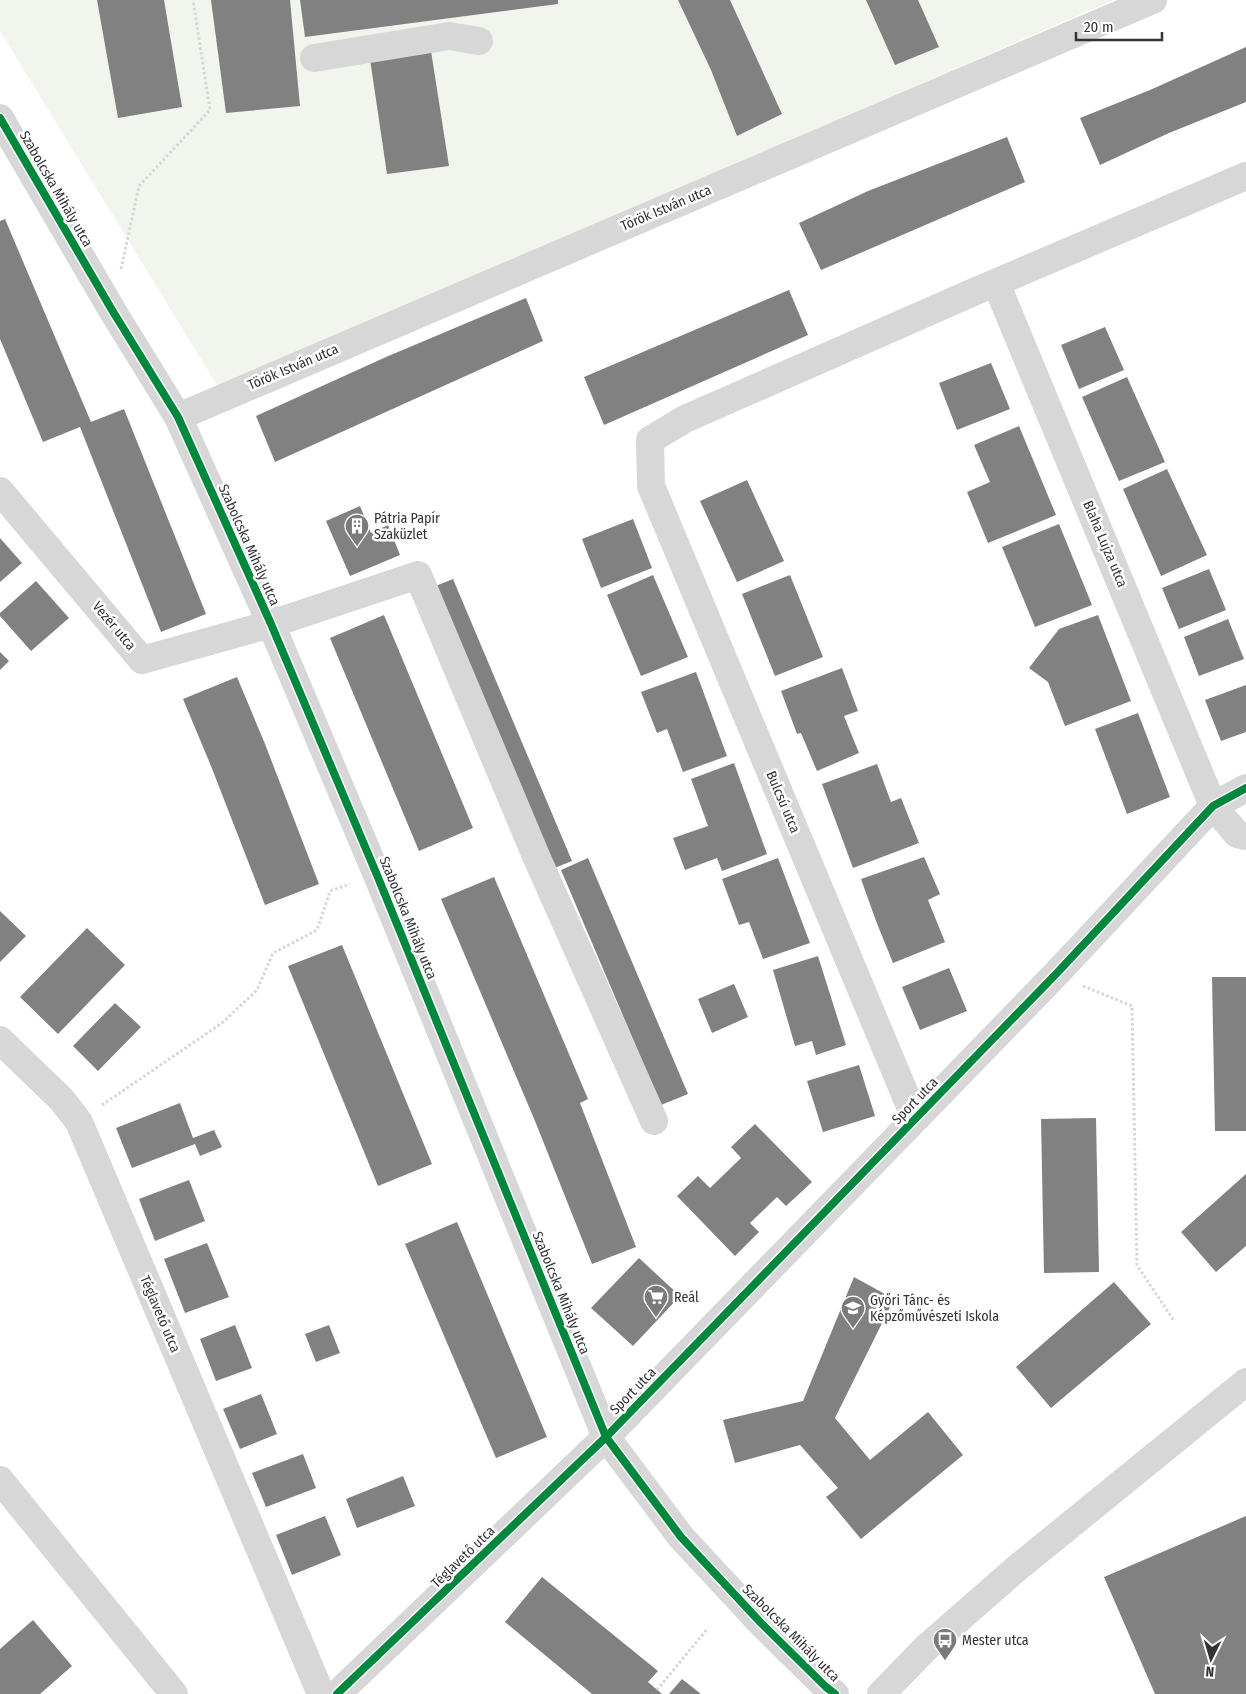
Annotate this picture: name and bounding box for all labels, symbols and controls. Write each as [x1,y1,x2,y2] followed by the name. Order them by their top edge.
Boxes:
[1076,10,1162,42] scale bar
[1084,18,1114,36] text: 20 m
[16,128,96,250] street label: Szabolcska Mihály utca
[618,181,714,235] street label: Török István utca
[245,340,341,394] street label: Török István utca
[215,482,283,608] street label: Szabolcska Mihály utca
[1079,498,1131,590] street label: Blaha Lujza utca
[374,510,440,543] place label: Pátria Papír Szaküzlet
[344,513,370,547] building icon: Pátria Papír Szaküzlet
[89,598,139,654] street label: Vezér utca
[762,768,804,836] street label: Bulcsú utca
[376,854,440,982] street label: Szabolcska Mihály utca
[888,1074,942,1128] street label: Sport utca
[529,1229,593,1357] street label: Szabolcska Mihály utca
[136,1273,184,1355] street label: Téglavető utca
[643,1284,669,1318] supermarket icon: Reál
[674,1289,699,1306] place label: Reál
[870,1292,999,1325] place label: Győri Tánc- és Képzőművészeti Iskola
[840,1295,866,1329] school or university icon: Győri Tánc- és Képzőművészeti Iskola
[606,1364,660,1418] street label: Sport utca
[428,1522,498,1592] street label: Téglavető utca
[739,1581,843,1685] street label: Szabolcska Mihály utca
[932,1627,958,1661] bus stop icon: Mester utca
[962,1632,1029,1649] place label: Mester utca
[1186,1634,1236,1684] north arrow
[1205,1663,1215,1680] text: N

